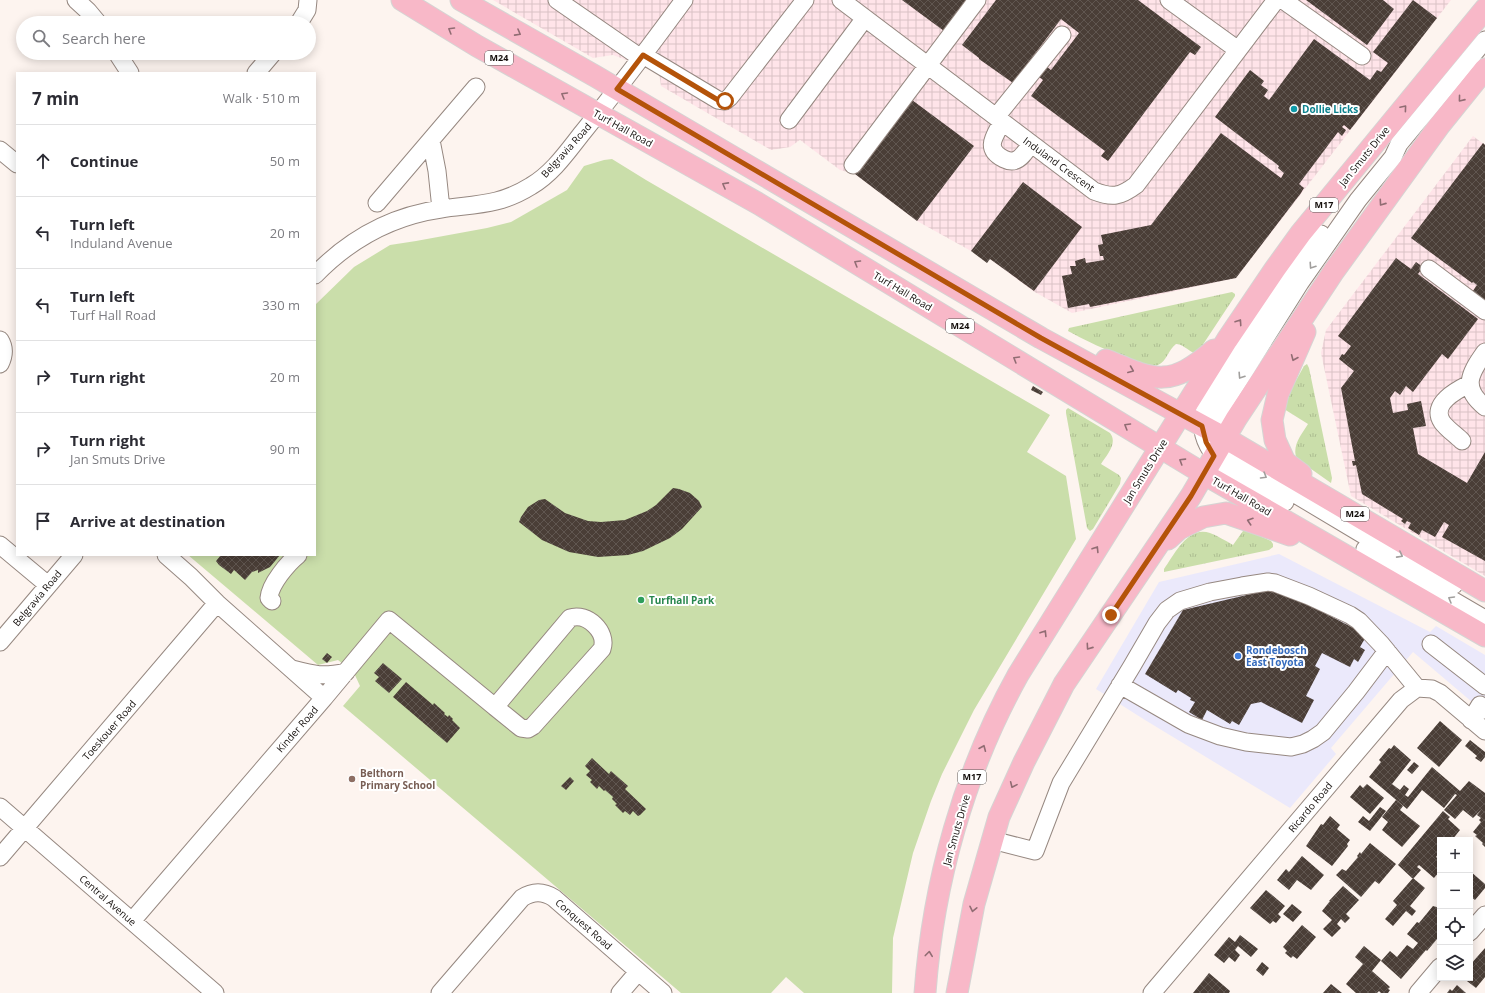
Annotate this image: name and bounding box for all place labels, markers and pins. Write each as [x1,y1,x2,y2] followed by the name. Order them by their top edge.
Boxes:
[1302,102,1358,116] place label: Dollie Licks
[1289,104,1299,114] marker: Dollie Licks
[649,593,715,607] place label: Turfhall Park
[636,595,646,605] marker: Turfhall Park
[1246,643,1307,669] place label: Rondebosch East Toyota
[1233,651,1243,661] marker: Rondebosch East Toyota
[360,766,435,792] place label: Belthorn Primary School
[347,774,357,784] marker: Belthorn Primary School

